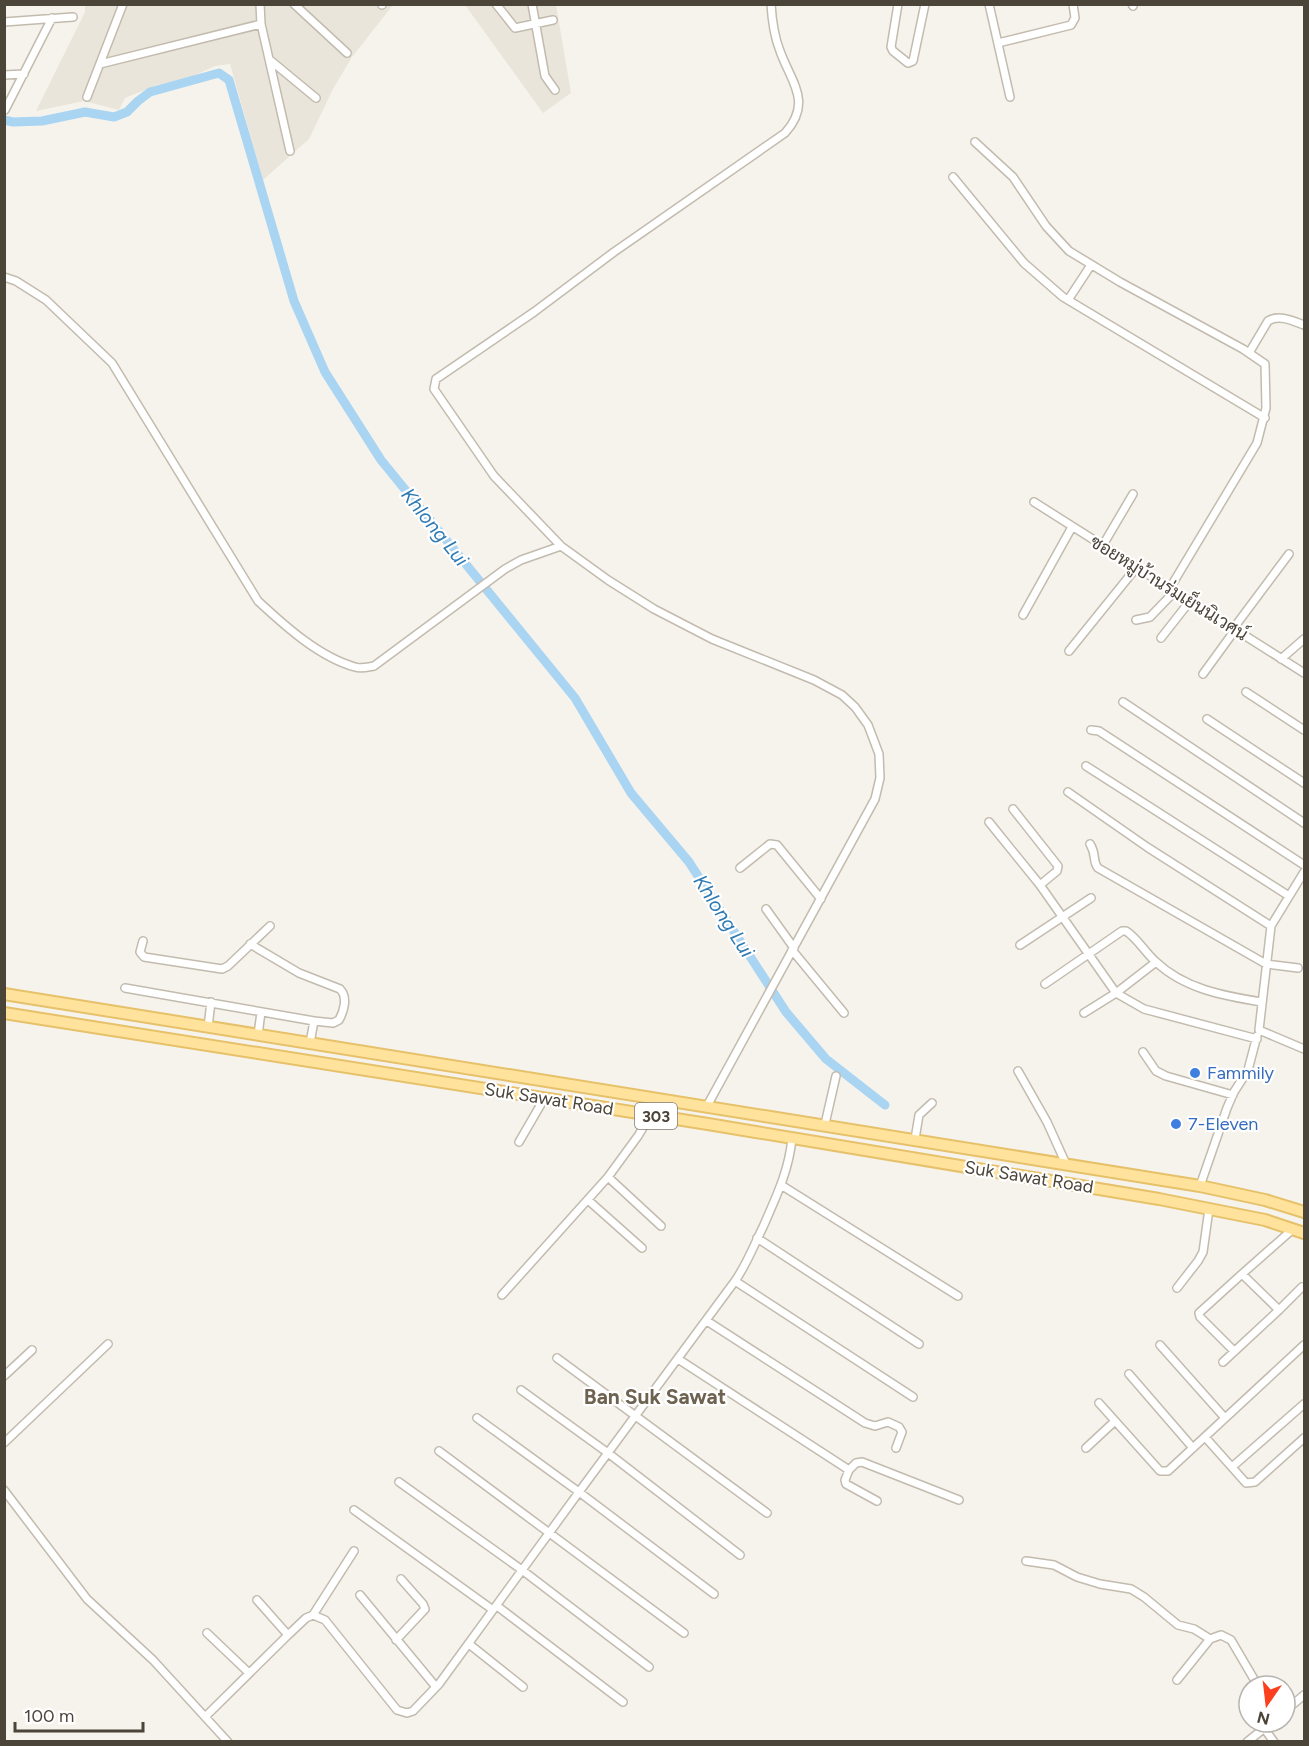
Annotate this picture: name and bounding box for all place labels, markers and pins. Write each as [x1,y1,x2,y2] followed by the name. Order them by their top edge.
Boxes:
[1207,1062,1275,1084] place label: Fammily
[1188,1066,1202,1080] marker: Fammily
[1188,1113,1258,1135] place label: 7-Eleven
[1169,1117,1183,1131] marker: 7-Eleven

